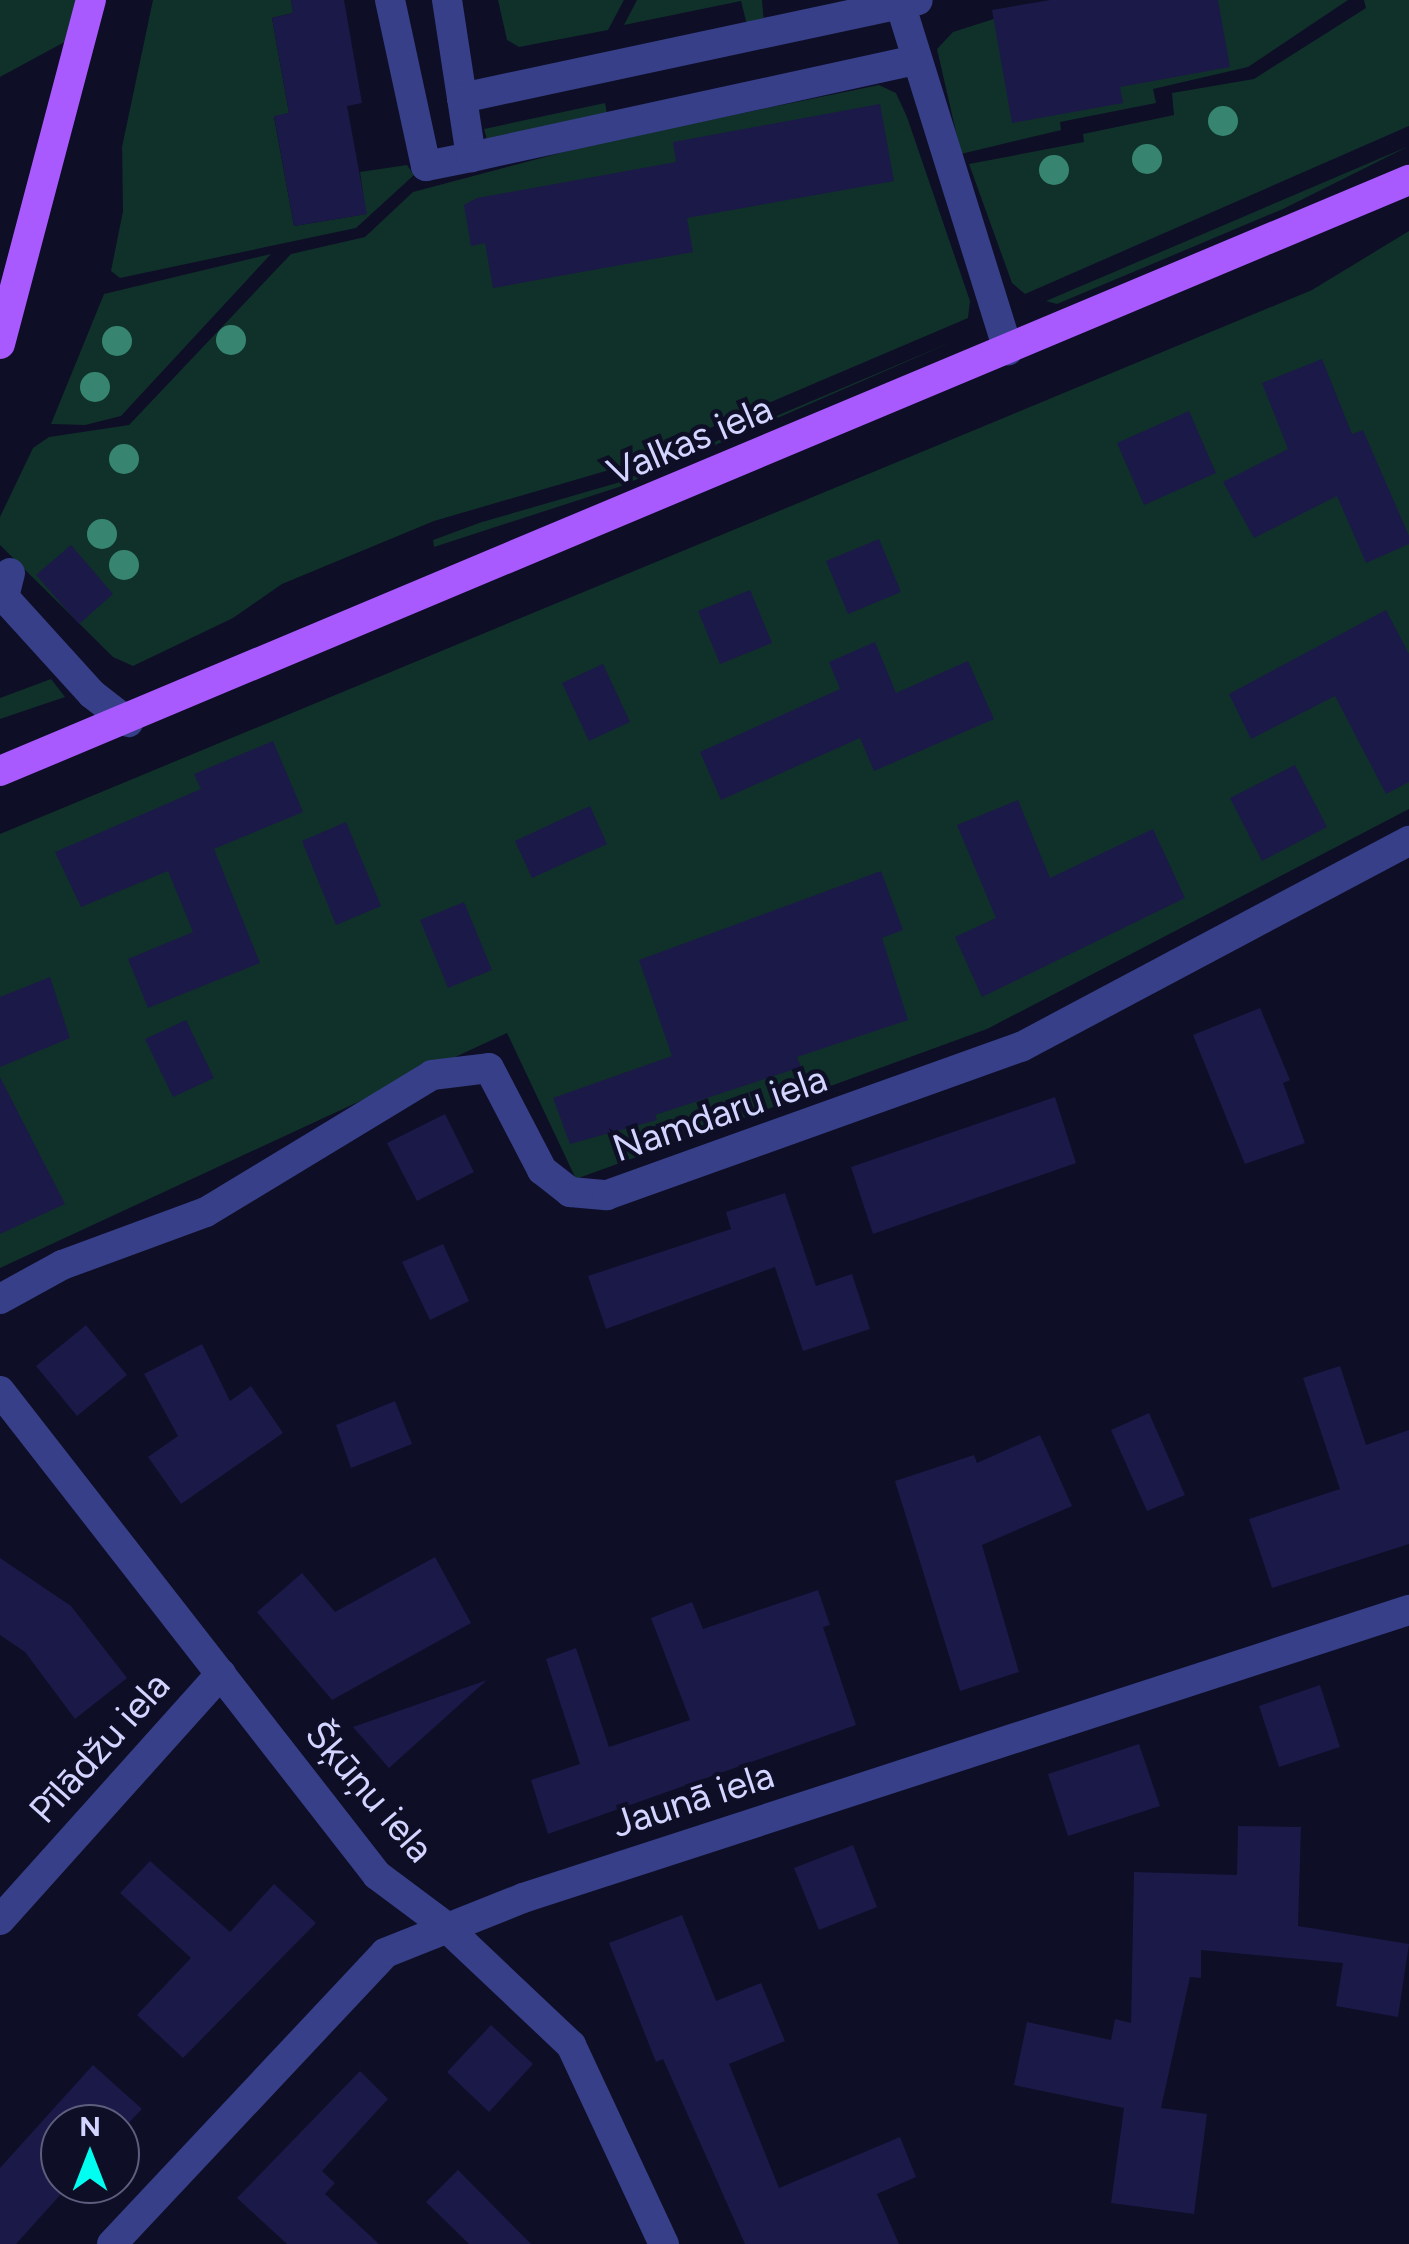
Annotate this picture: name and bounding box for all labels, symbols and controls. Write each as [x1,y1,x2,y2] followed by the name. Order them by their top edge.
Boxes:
[601,386,779,496] street label: Valkas iela
[607,1056,833,1172] street label: Namdaru iela
[20,1663,180,1833] street label: Pīlādžu iela
[295,1712,443,1872] street label: Šķūņu iela
[606,1752,780,1848] street label: Jaunā iela
[40,2104,140,2204] north arrow
[79,2109,101,2143] text: N

